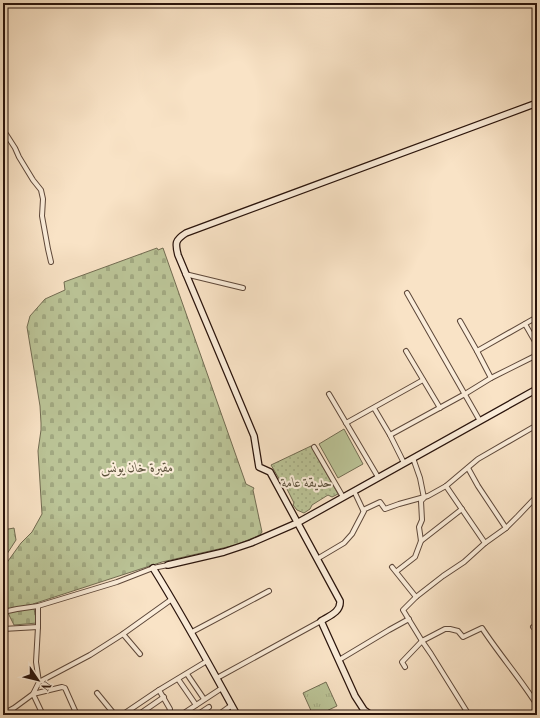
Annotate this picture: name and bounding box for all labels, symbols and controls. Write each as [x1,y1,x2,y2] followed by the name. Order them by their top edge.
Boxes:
[100,459,174,477] park label: مقبرة خان يونس
[280,474,332,492] park label: حديقة عامة
[18,660,58,700] north arrow
[37,678,54,693] text: N

